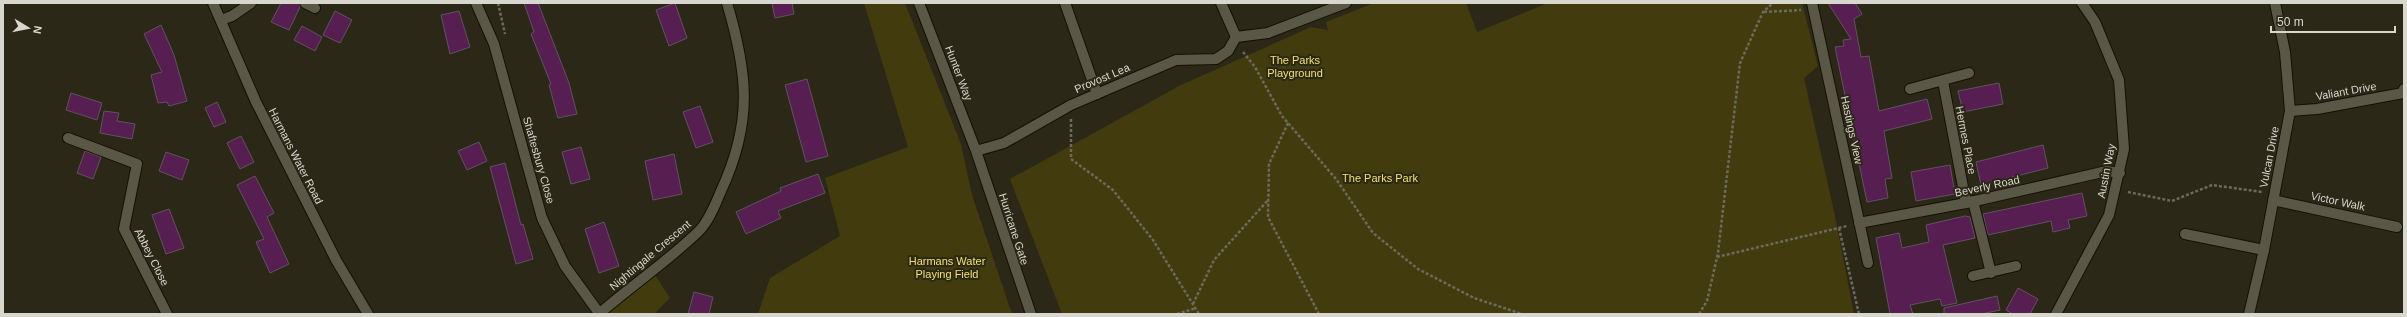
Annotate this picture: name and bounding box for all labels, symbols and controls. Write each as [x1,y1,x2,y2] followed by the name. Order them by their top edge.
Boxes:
[8,8,48,48] north arrow
[2271,8,2395,34] scale bar
[2277,15,2304,29] text: 50 m
[31,25,44,35] text: N
[943,44,975,103] street label: Hunter Way
[1267,54,1323,79] park label: The Parks Playground
[1073,61,1132,95] street label: Provost Lea
[2315,80,2377,102] street label: Valiant Drive
[1839,95,1865,165] street label: Hastings View
[1954,105,1978,175] street label: Hermes Place
[267,106,325,206] street label: Harmans Water Road
[521,115,557,205] street label: Shaftesbury Close
[2257,125,2281,189] street label: Vulcan Drive
[2095,142,2117,199] street label: Austin Way
[1342,172,1418,184] park label: The Parks Park
[1953,173,2021,199] street label: Beverly Road
[2310,189,2367,213] street label: Victor Walk
[997,192,1031,266] street label: Hurricane Gate
[607,218,693,292] street label: Nightingale Crescent
[132,226,172,288] street label: Abbey Close
[909,255,986,280] park label: Harmans Water Playing Field

